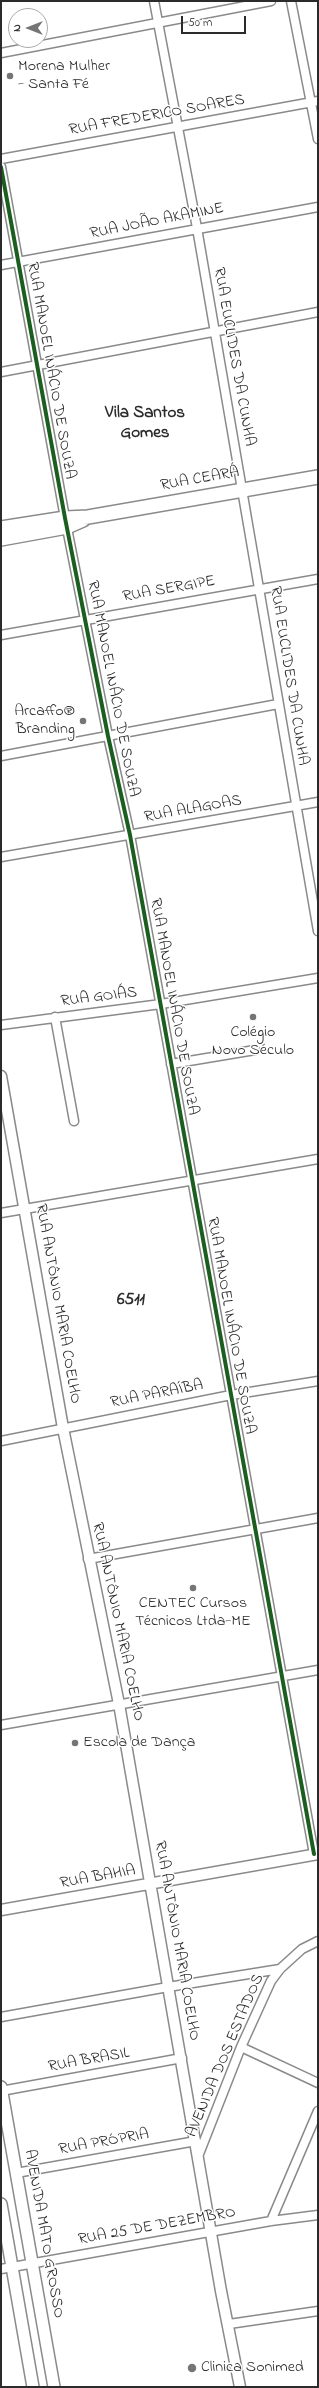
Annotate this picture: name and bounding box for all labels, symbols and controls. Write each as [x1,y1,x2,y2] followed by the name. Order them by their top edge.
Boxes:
[8,8,48,48] north arrow
[183,8,248,34] scale bar
[188,14,212,32] text: 50 m
[9,24,25,32] text: N
[18,57,110,95] place label: Morena Mulher - Santa Fé
[5,71,15,81] marker: Morena Mulher - Santa Fé
[68,91,246,141] street label: RUA FREDERICO SOARES
[88,200,226,244] street label: RUA JOÃO AKAMINE
[21,261,79,481] street label: RUA MANOEL INÁCIO DE SOUZA
[208,266,258,448] street label: RUA EUCLIDES DA CUNHA
[105,404,185,444] district label: Vila Santos Gomes
[159,464,241,496] street label: RUA CEARÁ
[121,572,217,608] street label: RUA SERGIPE
[82,579,142,799] street label: RUA MANOEL INÁCIO DE SOUZA
[264,585,312,767] street label: RUA EUCLIDES DA CUNHA
[14,702,75,740] place label: Arcaffo® Branding
[78,716,88,726] marker: Arcaffo® Branding
[143,792,243,828] street label: RUA ALAGOAS
[144,897,202,1117] street label: RUA MANOEL INÁCIO DE SOUZA
[60,984,138,1012] street label: RUA GOIÁS
[248,1012,258,1022] marker: Colégio Novo Século
[212,1023,294,1061] place label: Colégio Novo Século
[30,1203,84,1405] street label: RUA ANTÔNIO MARIA COELHO
[201,1216,259,1436] street label: RUA MANOEL INÁCIO DE SOUZA
[117,1291,145,1311] district label: 6511
[109,1377,205,1413] street label: RUA PARAÍBA
[87,1521,147,1723] street label: RUA ANTÔNIO MARIA COELHO
[188,1583,198,1593] marker: CENTEC Cursos Técnicos Ltda-ME
[135,1594,251,1632] place label: CENTEC Cursos Técnicos Ltda-ME
[83,1733,195,1753] place label: Escola de Dança
[70,1738,80,1748] marker: Escola de Dança
[149,1840,203,2042] street label: RUA ANTÔNIO MARIA COELHO
[59,1862,137,1894] street label: RUA BAHIA
[183,1972,269,2140] street label: AVENIDA DOS ESTADOS
[47,2044,131,2078] street label: RUA BRASIL
[57,2126,151,2160] street label: RUA PRÓPRIA
[19,2148,67,2320] street label: AVENIDA MATO GROSSO
[77,2204,237,2250] street label: RUA 25 DE DEZEMBRO
[201,2358,304,2378] place label: Clinica Sonimed
[186,2362,198,2374] marker: Clinica Sonimed

